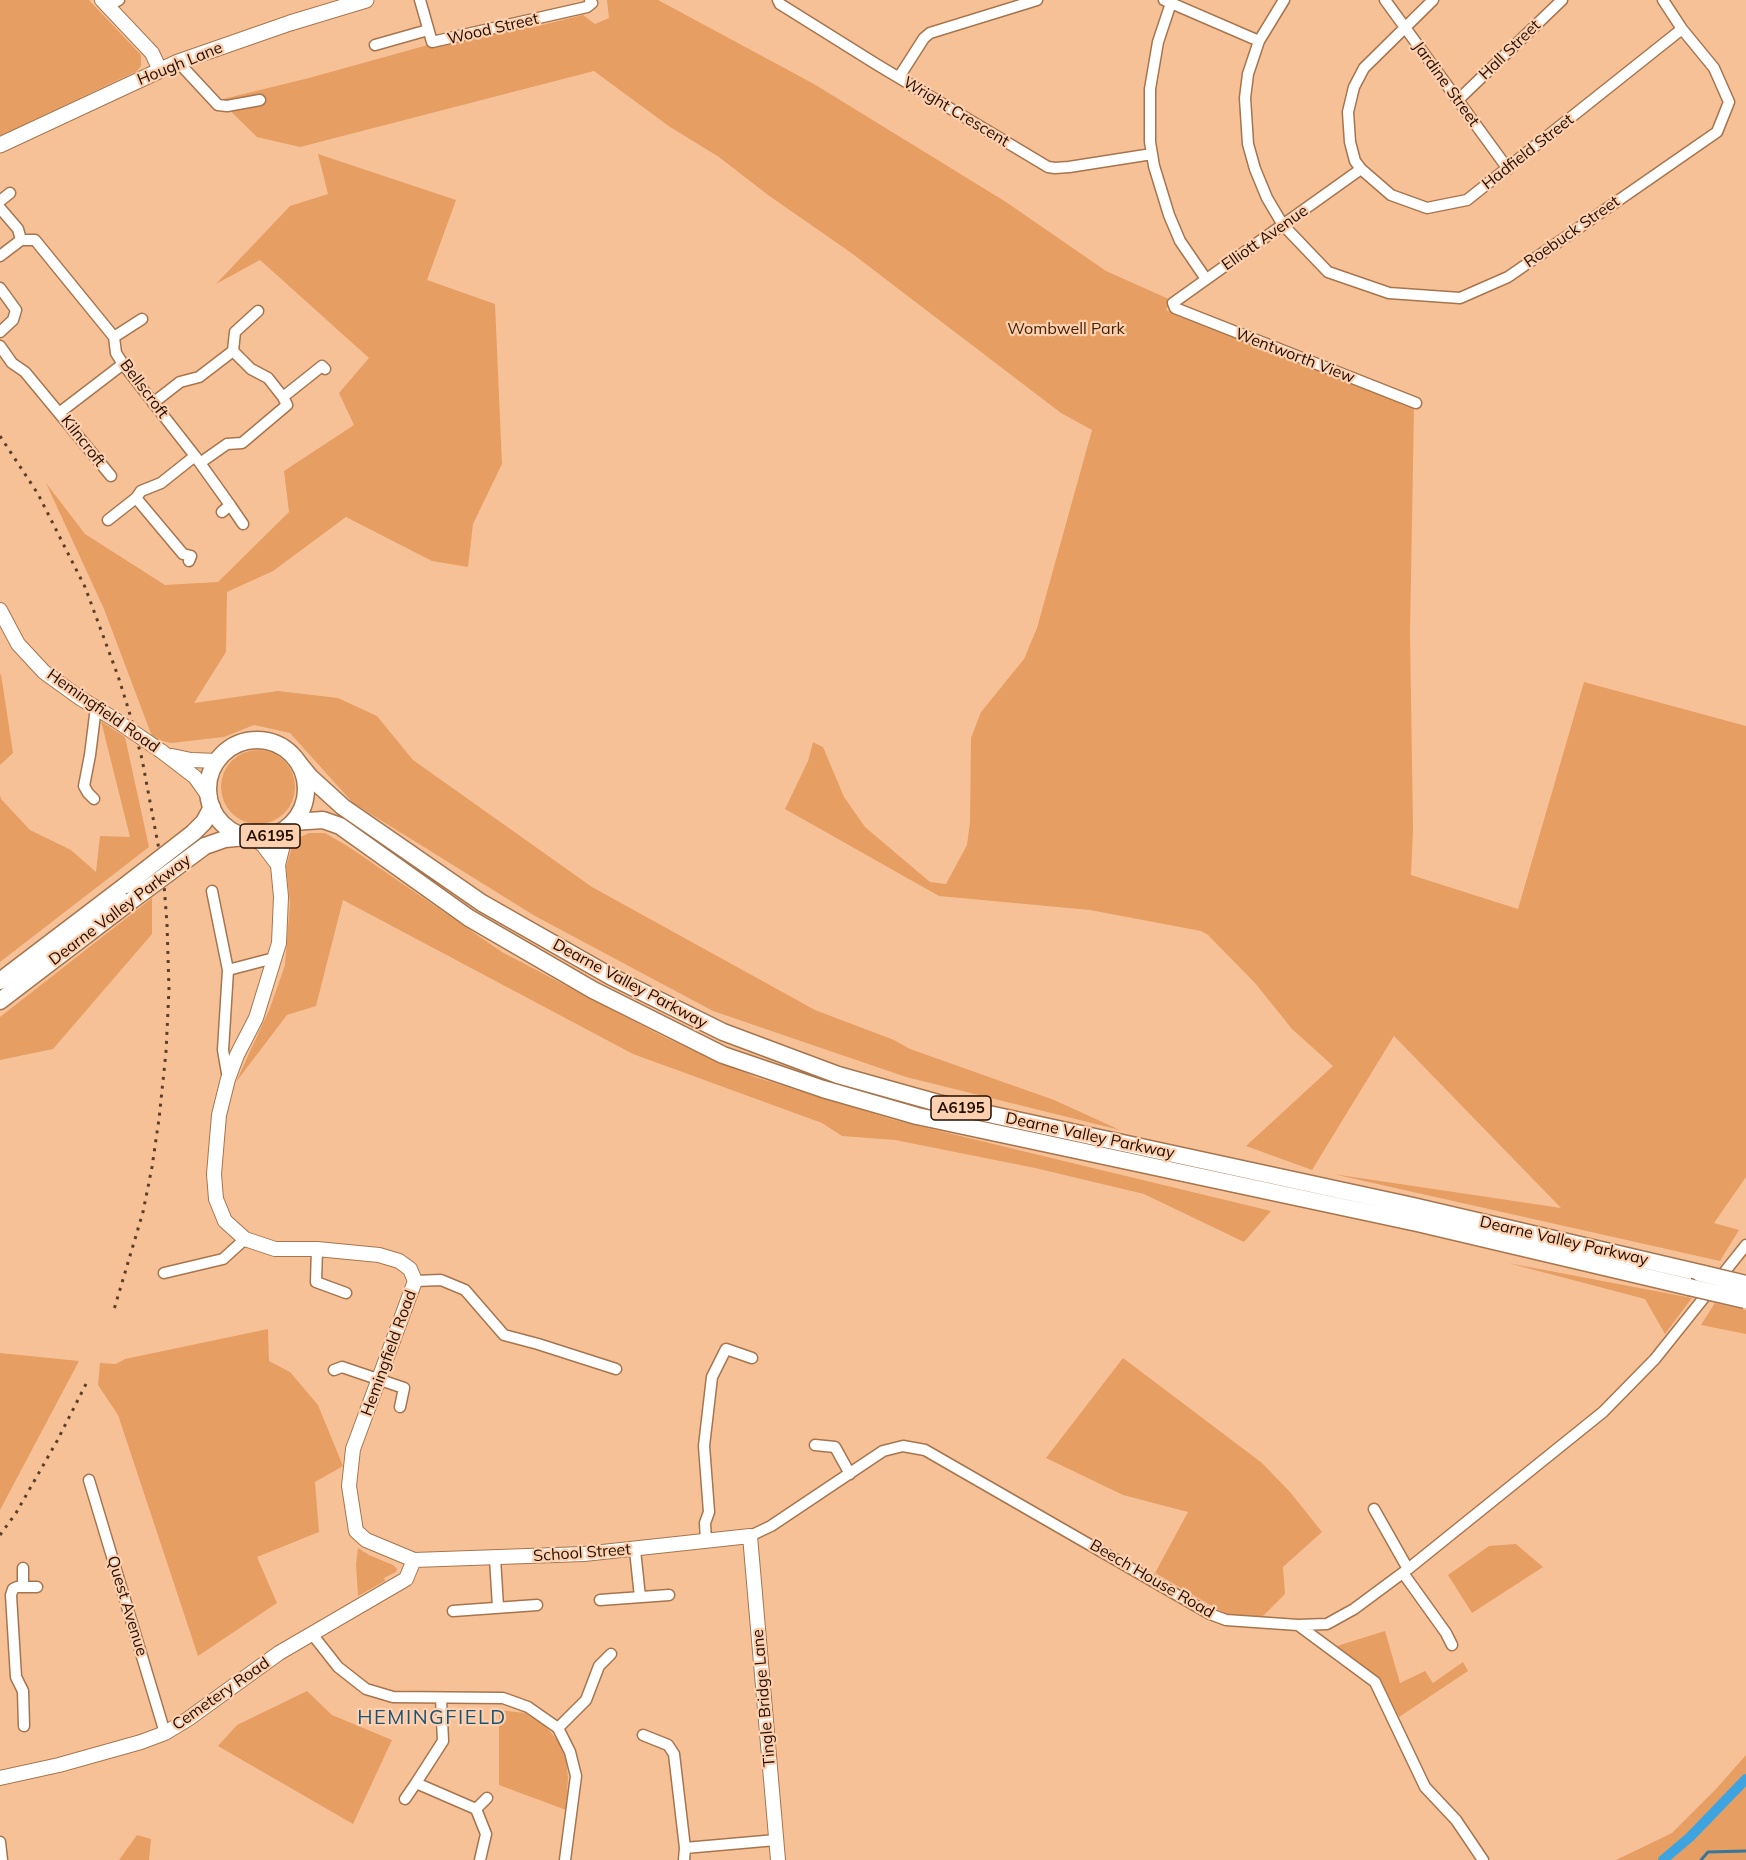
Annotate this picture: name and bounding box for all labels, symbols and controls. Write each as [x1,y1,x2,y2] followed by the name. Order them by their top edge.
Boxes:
[445,9,541,49] street label: Wood Street
[1475,16,1545,84] street label: Hall Street
[135,38,225,90] street label: Hough Lane
[1409,38,1483,130] street label: Jardine Street
[900,73,1012,151] street label: Wright Crescent
[1478,110,1578,194] street label: Hadfield Street
[1521,192,1623,272] street label: Roebuck Street
[1218,201,1312,275] street label: Elliott Avenue
[1007,319,1125,339] park label: Wombwell Park
[1233,324,1357,388] street label: Wentworth View
[116,356,172,422] street label: Bellscroft
[57,411,109,471] street label: Kilncroft
[43,665,163,757] street label: Hemingfield Road
[240,824,300,848] road number: A6195
[45,851,195,969] street label: Dearne Valley Parkway
[549,935,711,1033] street label: Dearne Valley Parkway
[931,1096,991,1120] road number: A6195
[1004,1109,1176,1163] street label: Dearne Valley Parkway
[1478,1212,1650,1270] street label: Dearne Valley Parkway
[357,1287,421,1419] street label: Hemingfield Road
[1086,1536,1218,1622] street label: Beech House Road
[533,1540,631,1566] street label: School Street
[103,1554,151,1658] street label: Quest Avenue
[748,1628,780,1768] street label: Tingle Bridge Lane
[169,1653,273,1735] street label: Cemetery Road
[357,1706,507,1730] district label: HEMINGFIELD

